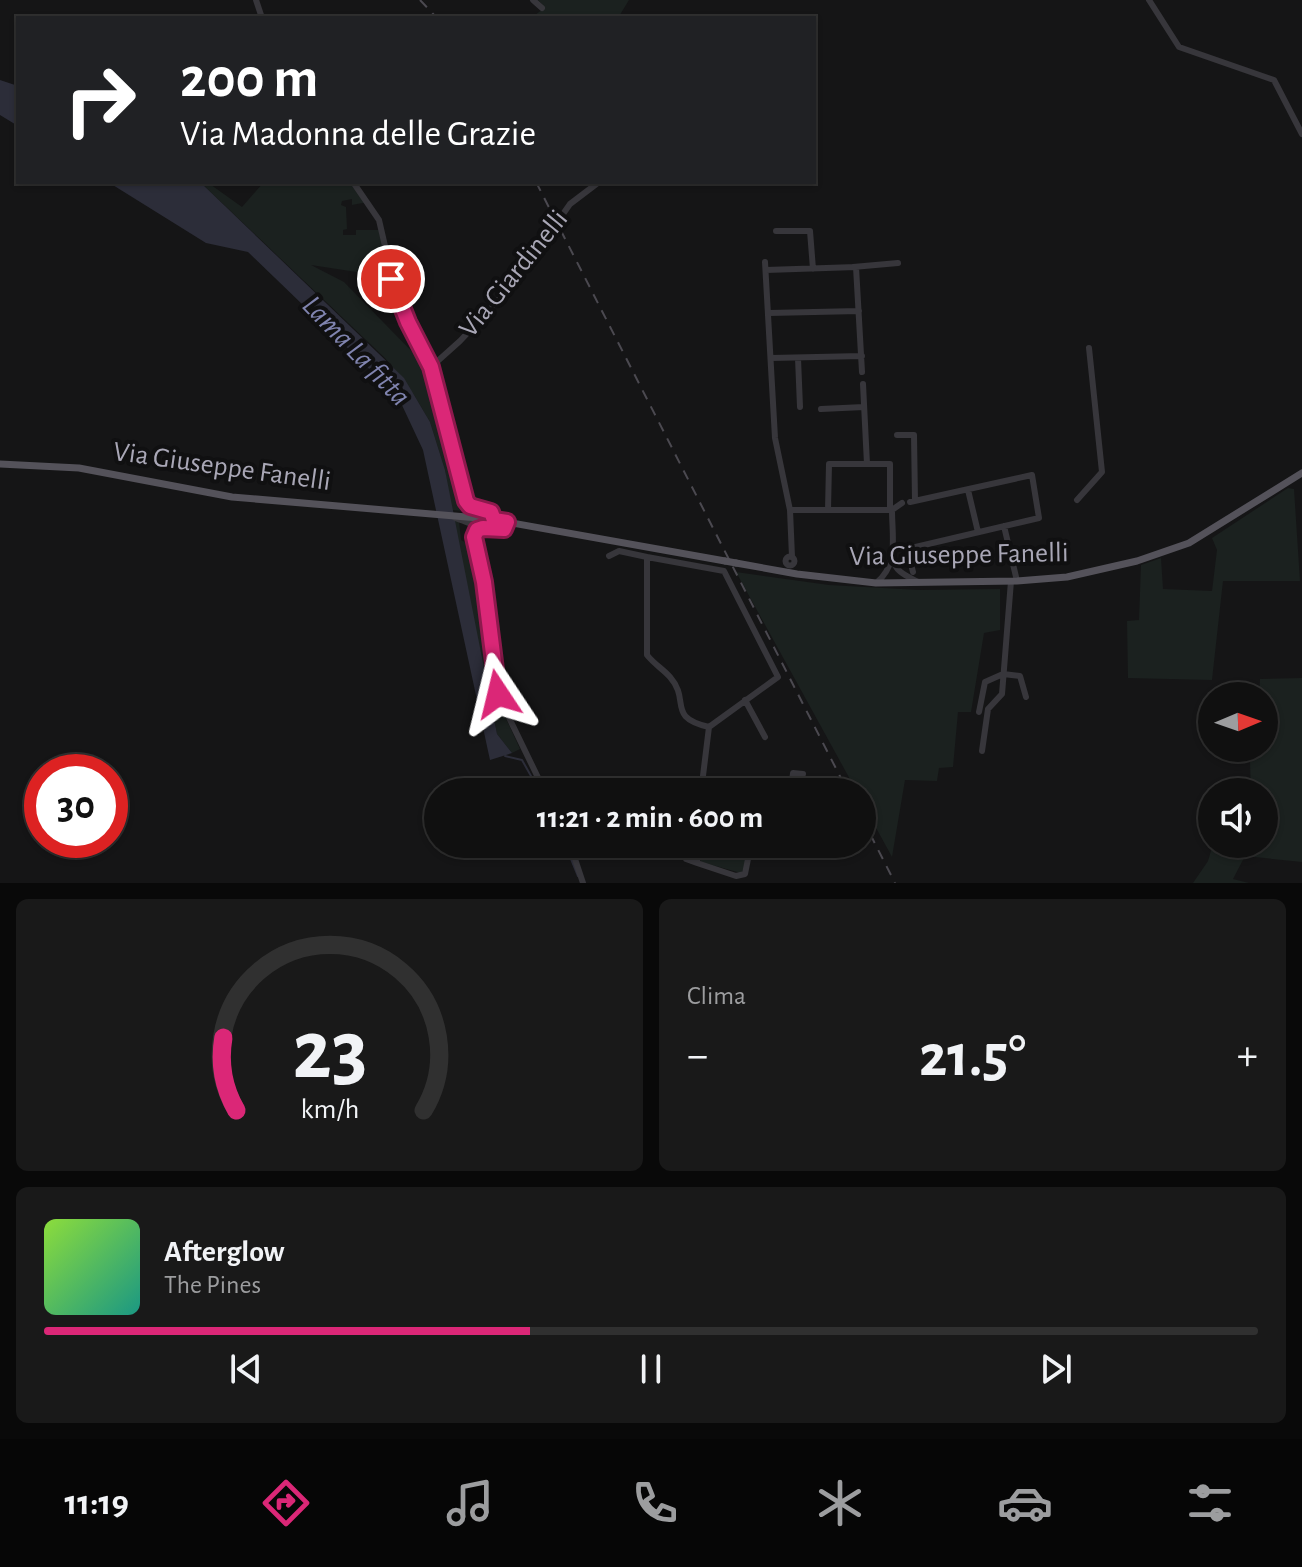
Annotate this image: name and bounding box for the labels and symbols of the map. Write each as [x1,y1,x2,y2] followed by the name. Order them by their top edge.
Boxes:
[454,205,574,343] street label: Via Giardinelli
[357,245,425,313] pin
[296,290,416,412] water label: Lama La fitta
[111,438,333,496] street label: Via Giuseppe Fanelli
[849,539,1069,571] street label: Via Giuseppe Fanelli
[456,652,540,736] position arrow
[1198,682,1278,762] north arrow
[24,754,128,858] speed limit sign: 30

